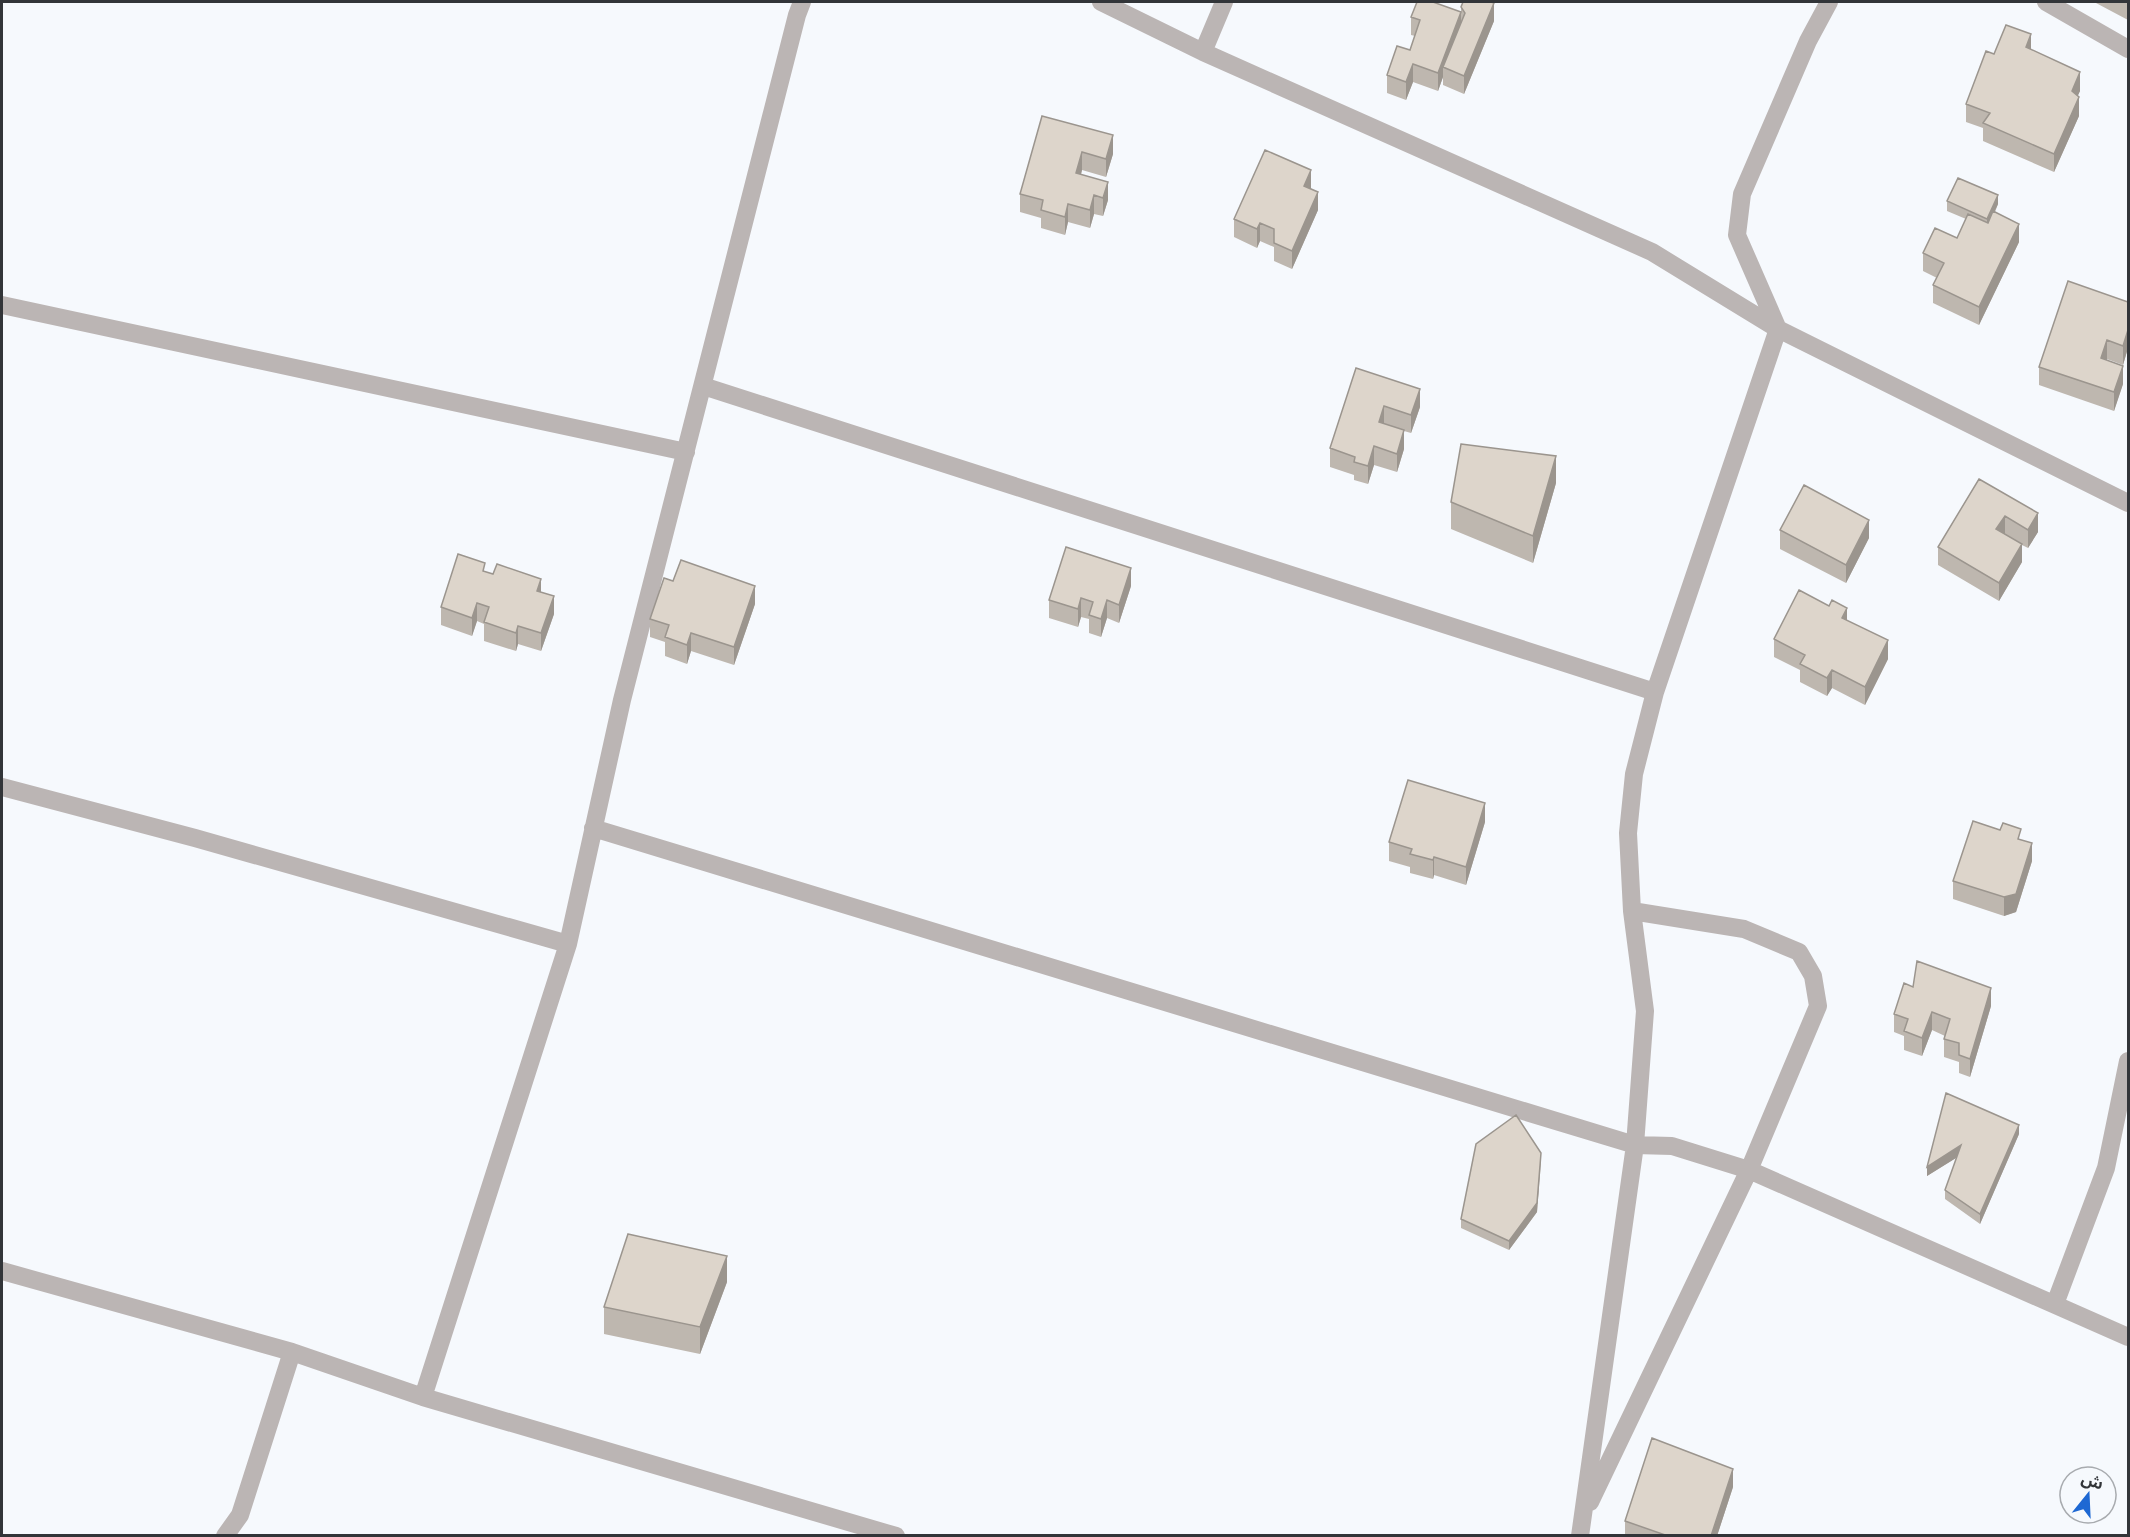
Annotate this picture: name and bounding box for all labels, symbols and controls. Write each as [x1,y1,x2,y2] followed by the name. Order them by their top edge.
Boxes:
[2058,1465,2118,1525] north arrow
[2079,1467,2107,1496] text: ش

